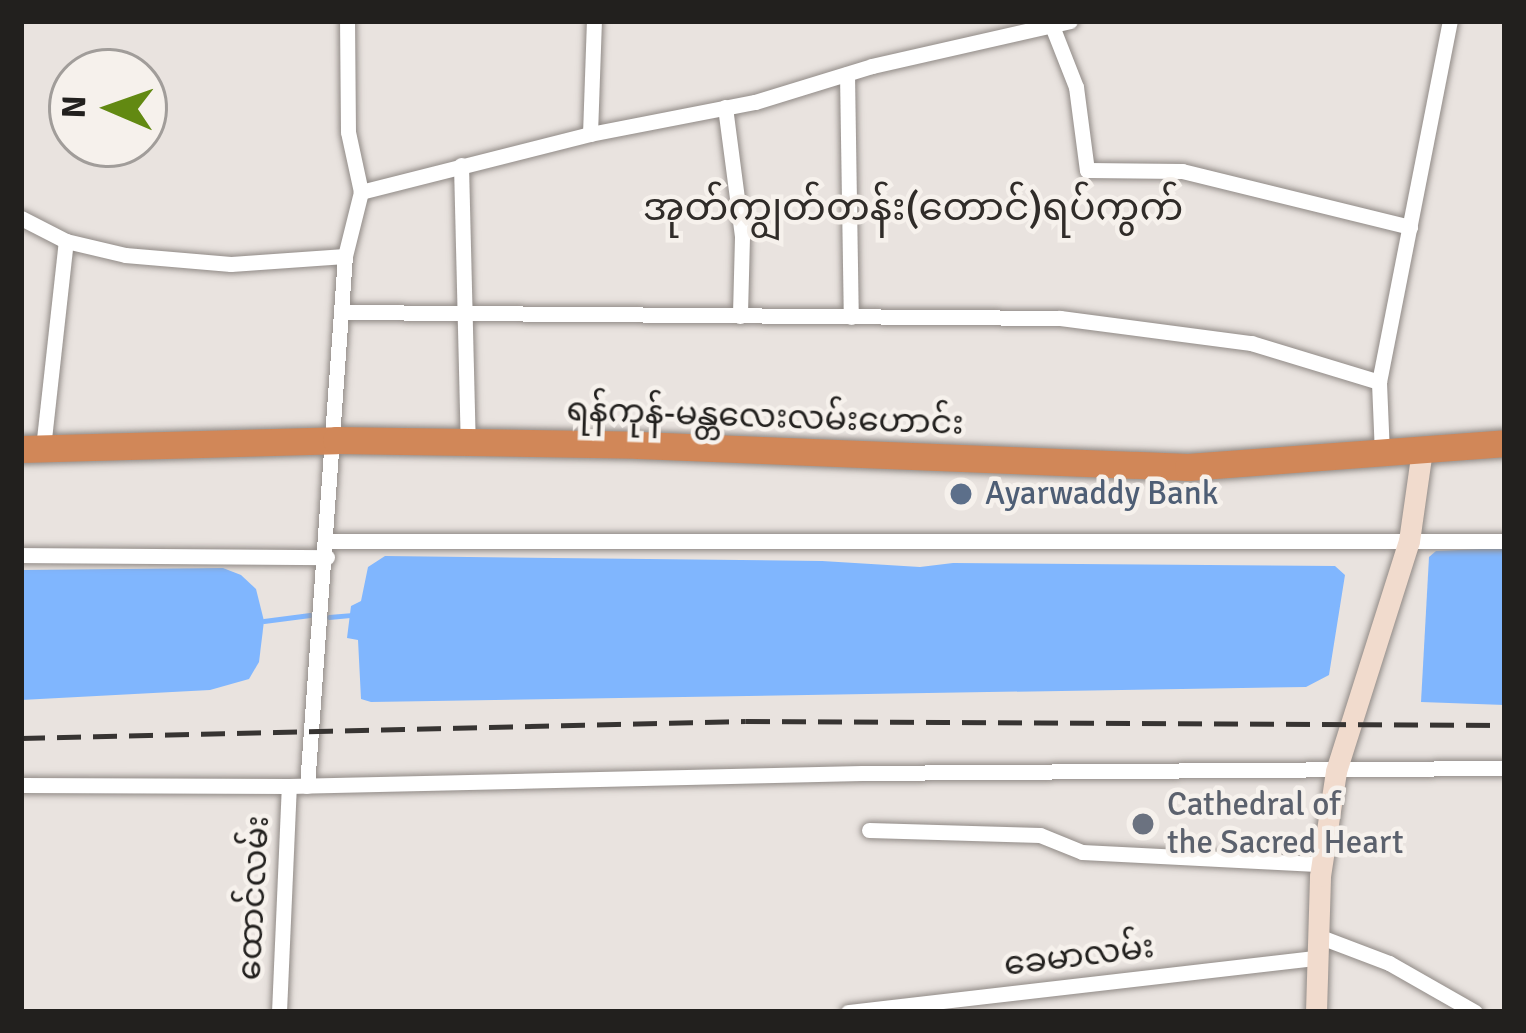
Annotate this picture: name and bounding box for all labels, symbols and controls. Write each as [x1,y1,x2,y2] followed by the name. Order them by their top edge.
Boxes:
[48,48,168,168] north arrow
[54,95,95,119] text: N
[643,184,1183,230] district label: အုတ်ကျွတ်တန်း(တောင်)ရပ်ကွက်
[566,390,964,444] street label: ရန်ကုန်-မန္တလေးလမ်းဟောင်း
[985,474,1218,514] place label: Ayarwaddy Bank
[948,481,974,507] marker: Ayarwaddy Bank
[1167,785,1403,863] place label: Cathedral of the Sacred Heart
[1130,811,1156,837] marker: Cathedral of the Sacred Heart
[230,815,278,981] street label: ထောင်လမ်း
[1002,927,1156,985] street label: ခေမာလမ်း

